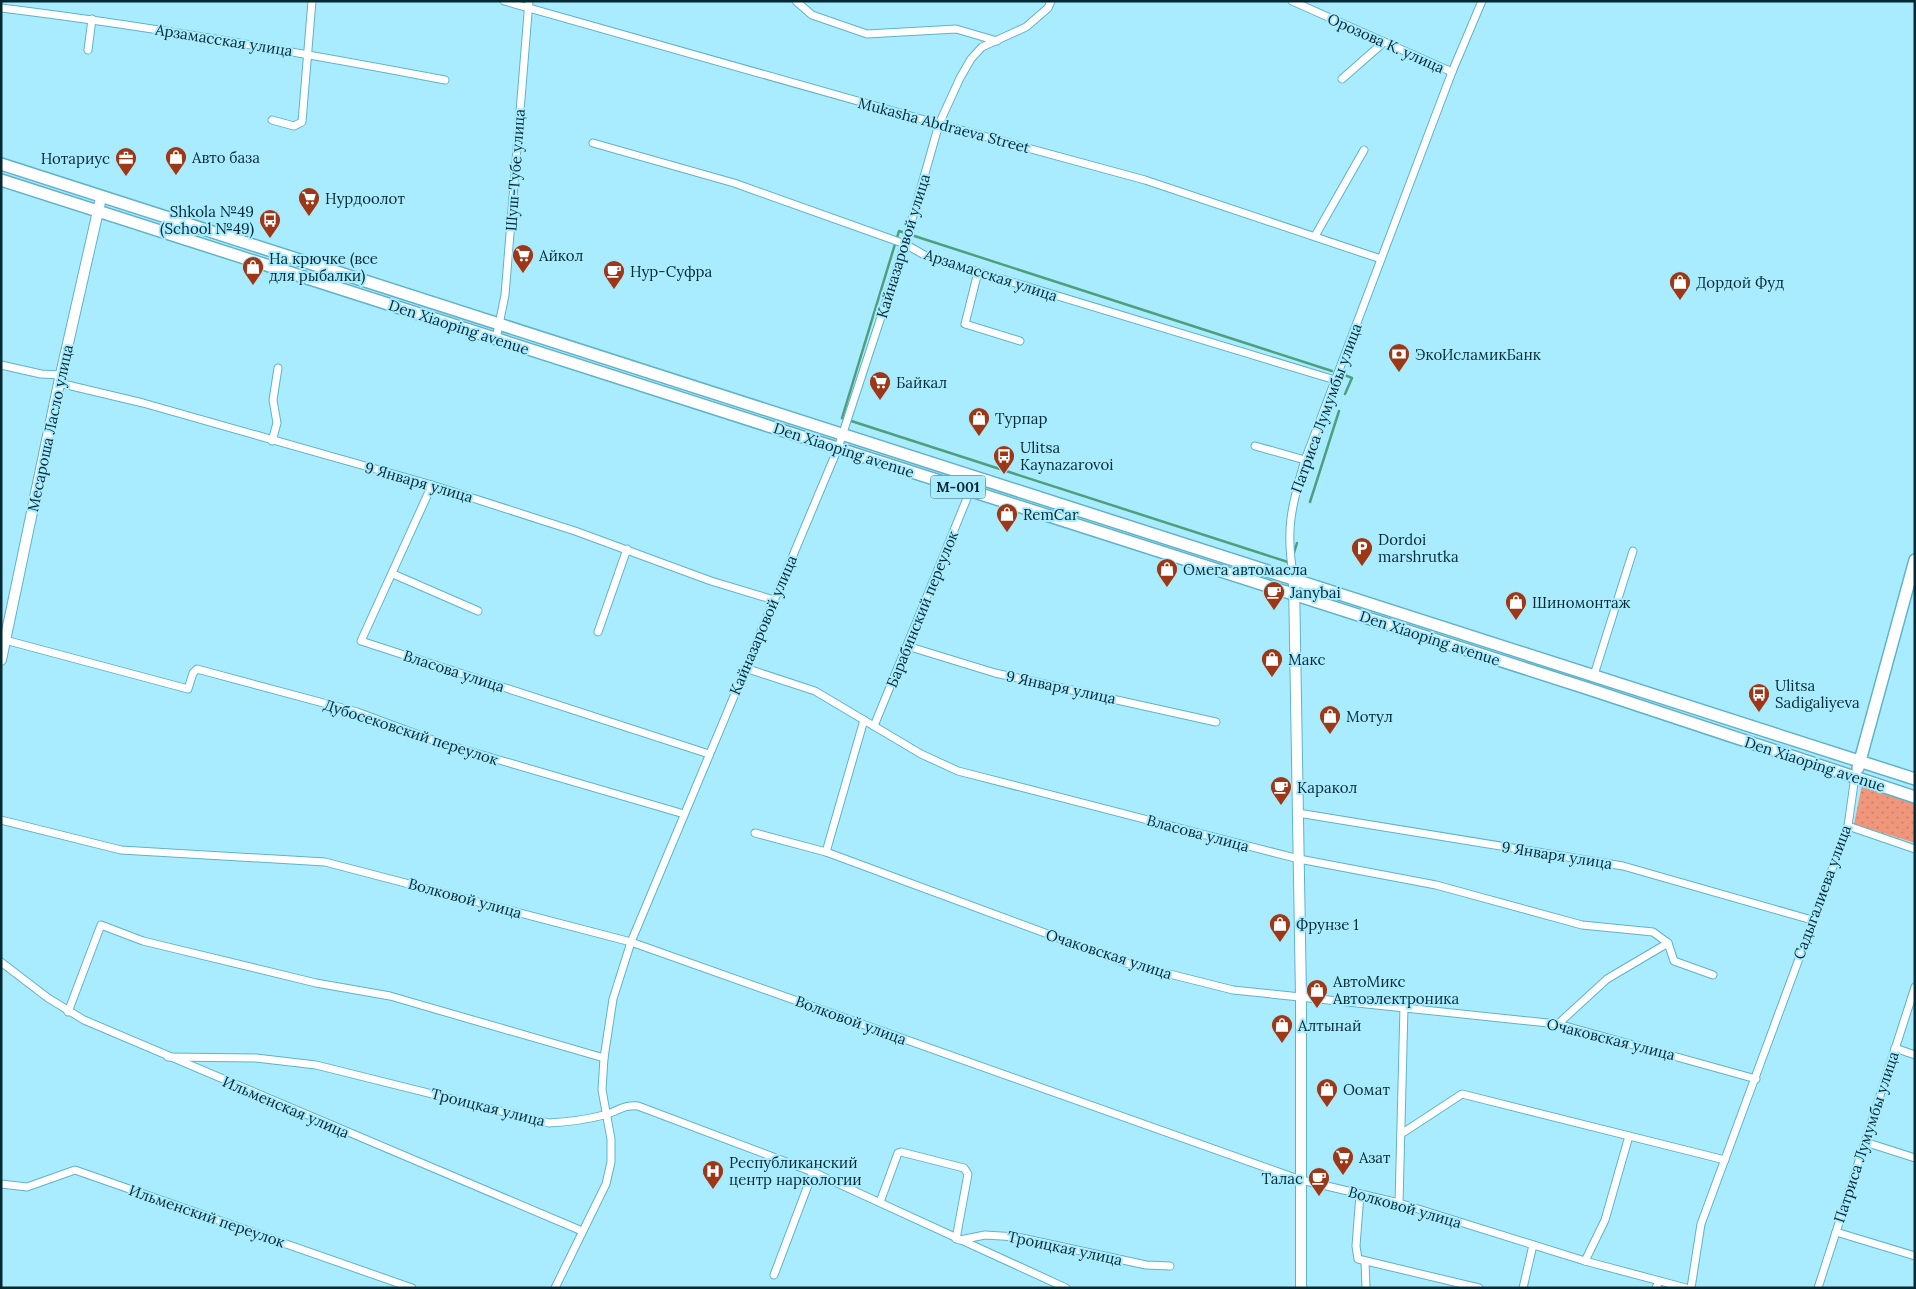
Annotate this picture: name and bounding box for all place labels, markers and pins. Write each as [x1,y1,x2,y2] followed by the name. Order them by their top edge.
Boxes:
[164,145,188,176] shop icon: Авто база
[114,146,138,177] office icon: Нотариус
[191,148,260,167] place label: Авто база
[41,149,110,168] place label: Нотариус
[297,186,321,217] supermarket icon: Нурдоолот
[325,189,405,208] place label: Нурдоолот
[160,202,254,239] place label: Shkola №49 (School №49)
[258,208,282,239] bus stop icon: Shkola №49 (School №49)
[511,243,535,274] supermarket icon: Айкол
[538,246,584,265] place label: Айкол
[269,249,378,286] place label: На крючке (все для рыбалки)
[241,255,265,286] shop icon: На крючке (все для рыбалки)
[602,259,626,290] cafe icon: Нур-Суфра
[630,262,713,281] place label: Нур-Суфра
[1668,270,1692,301] shop icon: Дордой Фуд
[1696,273,1784,292] place label: Дордой Фуд
[1387,342,1411,373] bank icon: ЭкоИсламикБанк
[1415,345,1541,364] place label: ЭкоИсламикБанк
[868,370,892,401] supermarket icon: Байкал
[896,373,947,392] place label: Байкал
[967,406,991,437] shop icon: Турпар
[995,409,1047,428] place label: Турпар
[1020,438,1114,474] place label: Ulitsa Kaynazarovoi
[992,444,1016,475] bus stop icon: Ulitsa Kaynazarovoi
[995,502,1019,533] shop icon: RemCar
[1023,505,1079,524] place label: RemCar
[1378,530,1459,566] place label: Dordoi marshrutka
[1350,536,1374,567] parking icon: Dordoi marshrutka
[1155,557,1179,588] shop icon: Омега автомасла
[1183,560,1308,579] place label: Омега автомасла
[1262,580,1286,611] cafe icon: Janybai
[1289,583,1341,602] place label: Janybai
[1504,590,1528,621] shop icon: Шиномонтаж
[1532,593,1631,612] place label: Шиномонтаж
[1260,647,1284,678] shop icon: Макс
[1288,650,1325,669] place label: Макс
[1775,676,1860,712] place label: Ulitsa Sadigaliyeva
[1747,682,1771,713] bus stop icon: Ulitsa Sadigaliyeva
[1318,704,1342,735] shop icon: Мотул
[1346,707,1393,726] place label: Мотул
[1269,775,1293,806] cafe icon: Каракол
[1297,778,1357,797] place label: Каракол
[1268,912,1292,943] shop icon: Фрунзе 1
[1296,915,1359,934] place label: Фрунзе 1
[1332,972,1459,1008] place label: АвтоМикс Автоэлектроника
[1305,978,1329,1009] shop icon: АвтоМикс Автоэлектроника
[1270,1013,1294,1044] shop icon: Алтынай
[1297,1016,1361,1035] place label: Алтынай
[1315,1077,1339,1108] shop icon: Оомат
[1343,1080,1390,1099] place label: Оомат
[1331,1145,1355,1176] supermarket icon: Азат
[1358,1148,1391,1167] place label: Азат
[729,1153,862,1189] place label: Республиканский центр наркологии
[701,1159,725,1190] hospital icon: Республиканский центр наркологии
[1307,1166,1331,1197] cafe icon: Талас
[1261,1169,1303,1188] place label: Талас

